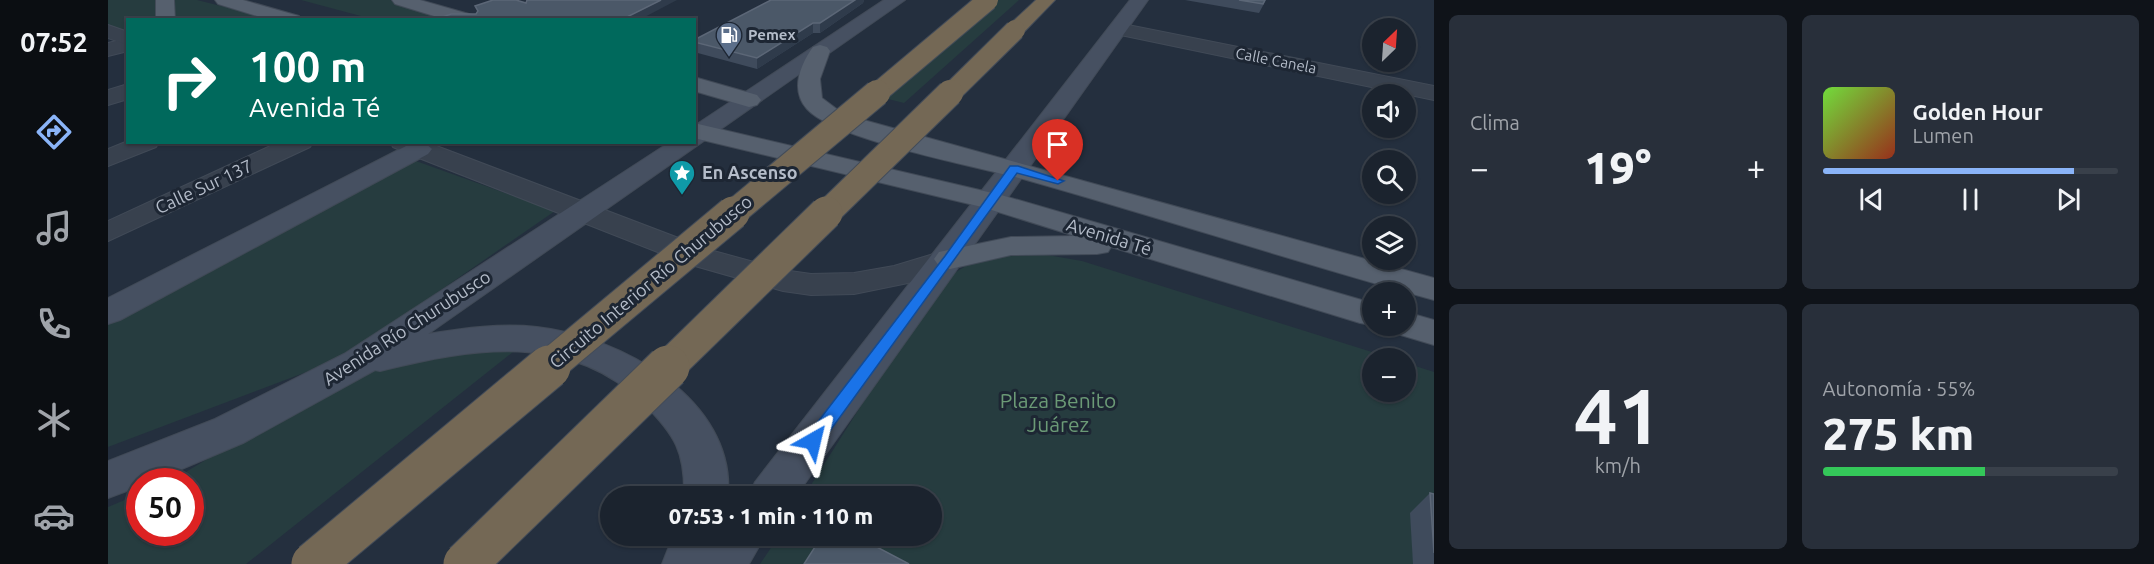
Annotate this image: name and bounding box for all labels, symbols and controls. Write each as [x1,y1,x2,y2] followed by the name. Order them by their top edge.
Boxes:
[1362,18,1416,72] north arrow
[1362,18,1416,402] map controls
[714,20,744,58] fuel station icon: Pemex
[748,26,796,43] place label: Pemex
[20,27,88,57] text: 07:52
[150,42,228,120] icon: right
[249,43,366,90] text: 100 m
[1234,44,1318,77] street label: Calle Canela
[1362,84,1416,138] button: sound
[249,92,381,122] text: Avenida Té
[1913,99,2043,124] text: Golden Hour
[33,111,75,153] icon: directions
[1470,111,1520,134] text: Clima
[1032,119,1083,181] pin
[1913,124,1974,147] text: Lumen
[1041,128,1074,161] icon: arrive
[1584,142,1651,193] text: 19°
[1470,149,1489,186] text: −
[1747,149,1765,186] text: +
[1362,150,1416,204] button: search
[152,155,255,217] street label: Calle Sur 137
[667,158,697,196] place icon: En Ascenso
[702,162,798,182] place label: En Ascenso
[1855,183,1888,216] icon: previous
[1954,183,1987,216] icon: pause
[2052,183,2085,216] icon: next
[545,191,756,372] street label: Circuito Interior Río Churubusco
[33,207,75,249] icon: music
[1064,214,1154,258] street label: Avenida Té
[1362,216,1416,270] button: layers
[319,266,494,389] street label: Avenida Río Churubusco
[1362,282,1416,336] button: +
[33,303,75,345] icon: phone
[1362,348,1416,402] button: −
[1574,371,1662,459] text: 41
[1823,377,1975,400] text: Autonomía · 55%
[1000,388,1116,436] park label: Plaza Benito Juárez
[33,399,75,441] icon: climate
[1823,408,1974,459] text: 275 km
[781,409,845,473] position arrow
[1595,454,1641,477] text: km/h
[126,468,204,546] speed limit sign: 50
[33,495,75,537] icon: car
[669,503,873,528] text: 07:53 · 1 min · 110 m

